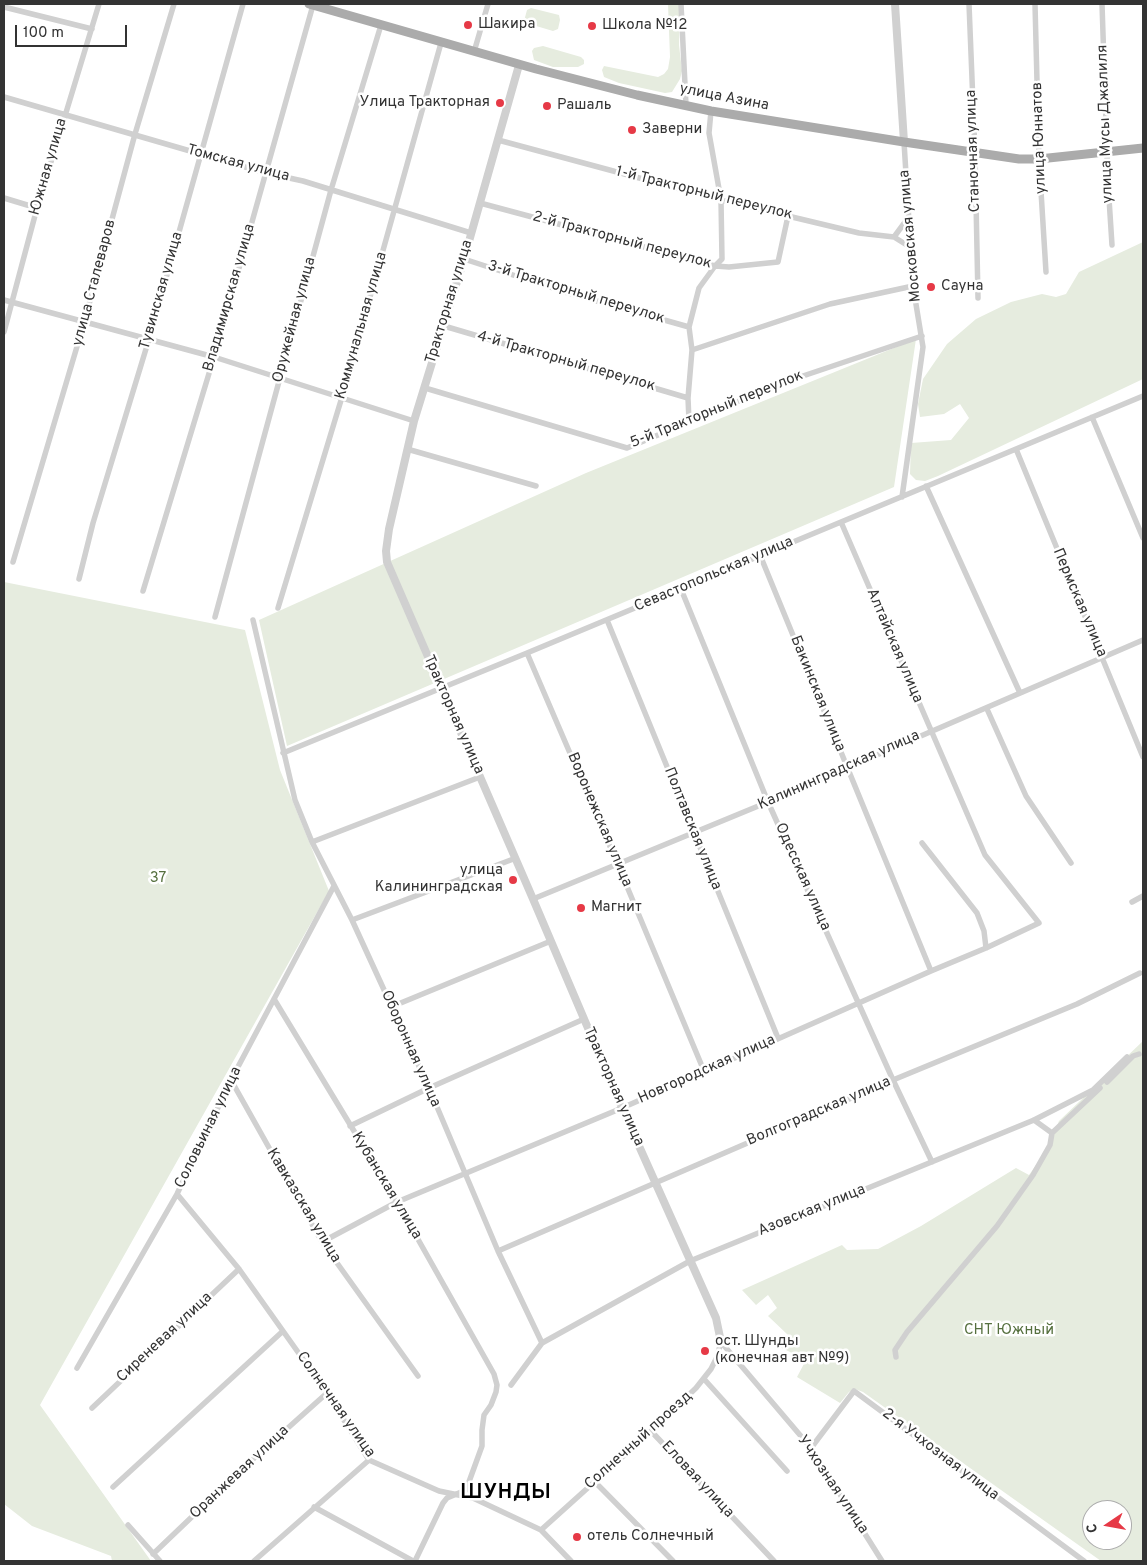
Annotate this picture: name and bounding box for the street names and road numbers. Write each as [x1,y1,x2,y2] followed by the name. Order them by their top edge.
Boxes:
[1094,44,1118,204] street label: улица Мусы Джалиля
[678,81,770,115] street label: улица Азина
[1029,82,1051,194] street label: улица Юннатов
[963,89,985,213] street label: Станочная улица
[27,116,71,218] street label: Южная улица
[185,142,291,186] street label: Томская улица
[614,163,794,225] street label: 1-й Тракторный переулок
[896,169,926,303] street label: Московская улица
[531,208,713,274] street label: 2-й Тракторный переулок
[69,218,121,348] street label: улица Сталеваров
[200,222,260,374] street label: Владимирская улица
[137,230,187,352] street label: Тувинская улица
[423,238,477,366] street label: Тракторная улица
[332,250,392,402] street label: Коммунальная улица
[270,255,320,385] street label: Оружейная улица
[485,257,667,329] street label: 3-й Тракторный переулок
[475,328,657,396] street label: 4-й Тракторный переулок
[628,367,806,453] street label: 5-й Тракторный переулок
[632,533,796,617] street label: Севастопольская улица
[1048,546,1110,660] street label: Пермская улица
[862,586,926,706] street label: Алтайская улица
[786,633,848,755] street label: Бакинская улица
[419,653,487,777] street label: Тракторная улица
[755,727,923,815] street label: Калининградская улица
[563,750,635,890] street label: Воронежская улица
[659,765,725,893] street label: Полтавская улица
[770,820,834,934] street label: Одесская улица
[376,988,444,1110] street label: Оборонная улица
[579,1025,647,1149] street label: Тракторная улица
[636,1032,778,1108] street label: Новгородская улица
[172,1064,246,1192] street label: Соловьиная улица
[744,1074,894,1150] street label: Волгоградская улица
[347,1129,425,1243] street label: Кубанская улица
[262,1146,344,1266] street label: Кавказская улица
[756,1181,868,1241] street label: Азовская улица
[114,1289,216,1387] street label: Сиреневая улица
[292,1349,378,1461] street label: Солнечная улица
[582,1388,696,1494] street label: Солнечный проезд
[878,1405,1002,1505] street label: 2-я Учхозная улица
[187,1422,293,1524] street label: Оранжевая улица
[792,1432,872,1538] street label: Учхозная улица
[657,1438,737,1522] street label: Еловая улица

